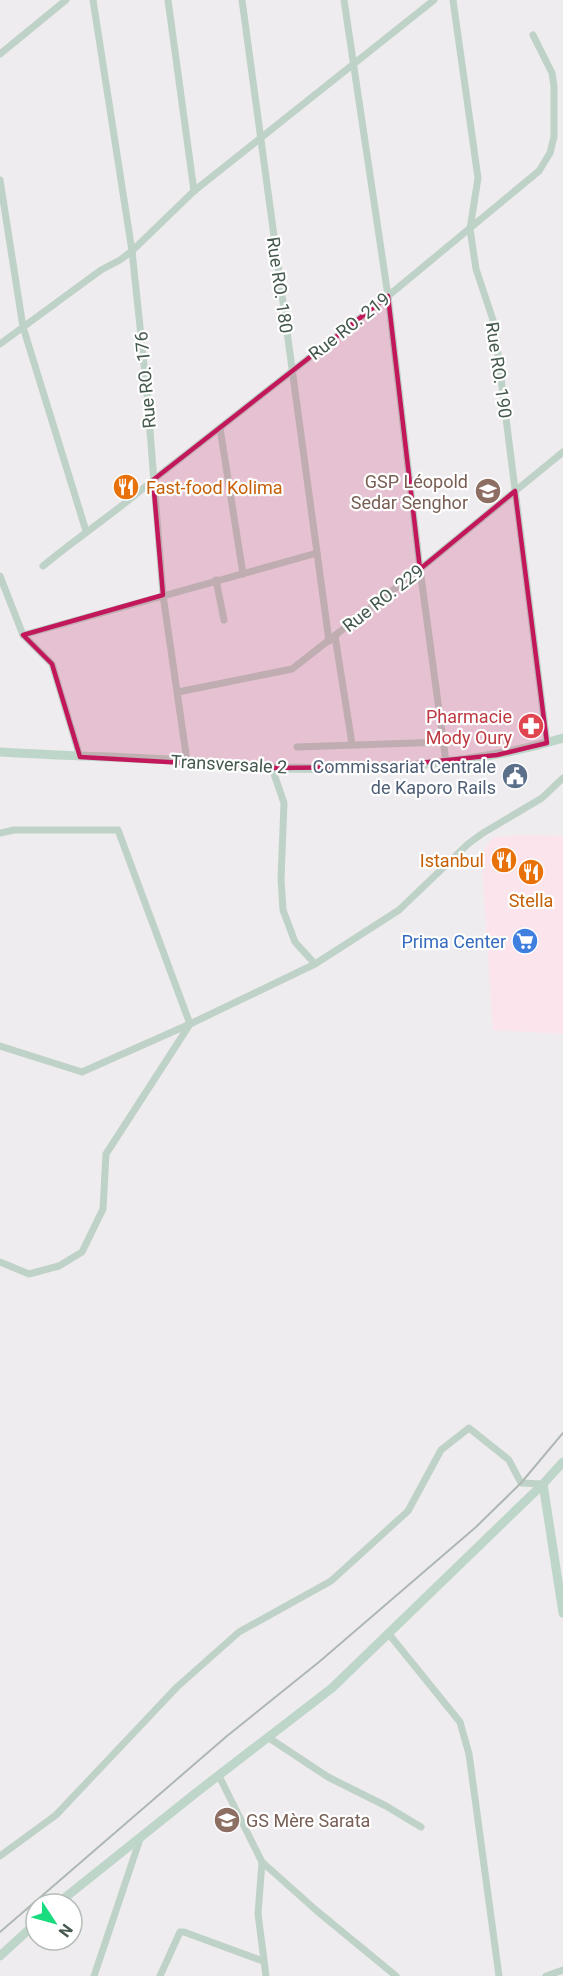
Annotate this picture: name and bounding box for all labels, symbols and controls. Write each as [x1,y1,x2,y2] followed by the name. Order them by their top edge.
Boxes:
[263,235,297,335] street label: Rue RO. 180
[304,288,394,364] street label: Rue RO. 219
[482,320,516,420] street label: Rue RO. 190
[130,331,160,429] street label: Rue RO. 176
[351,471,468,513] place label: GSP Léopold Sedar Senghor
[111,472,141,502] restaurant icon: Fast-food Kolima
[473,476,503,506] school or university icon: GSP Léopold Sedar Senghor
[146,477,283,498] place label: Fast-food Kolima
[338,560,428,636] street label: Rue RO. 229
[426,706,512,748] place label: Pharmacie Mody Oury
[516,711,546,741] pharmacy icon: Pharmacie Mody Oury
[170,750,288,778] street label: Transversale 2
[313,756,496,798] place label: Commissariat Centrale de Kaporo Rails
[500,761,530,791] public building icon: Commissariat Centrale de Kaporo Rails
[489,845,519,875] restaurant icon: Istanbul
[420,850,484,871] place label: Istanbul
[516,857,546,887] restaurant icon: Stella
[509,890,553,911] place label: Stella
[510,926,540,956] supermarket icon: Prima Center
[401,931,506,952] place label: Prima Center
[212,1805,242,1835] school or university icon: GS Mère Sarata
[246,1810,370,1831] place label: GS Mère Sarata
[24,1892,84,1952] north arrow
[55,1920,77,1941] text: N

